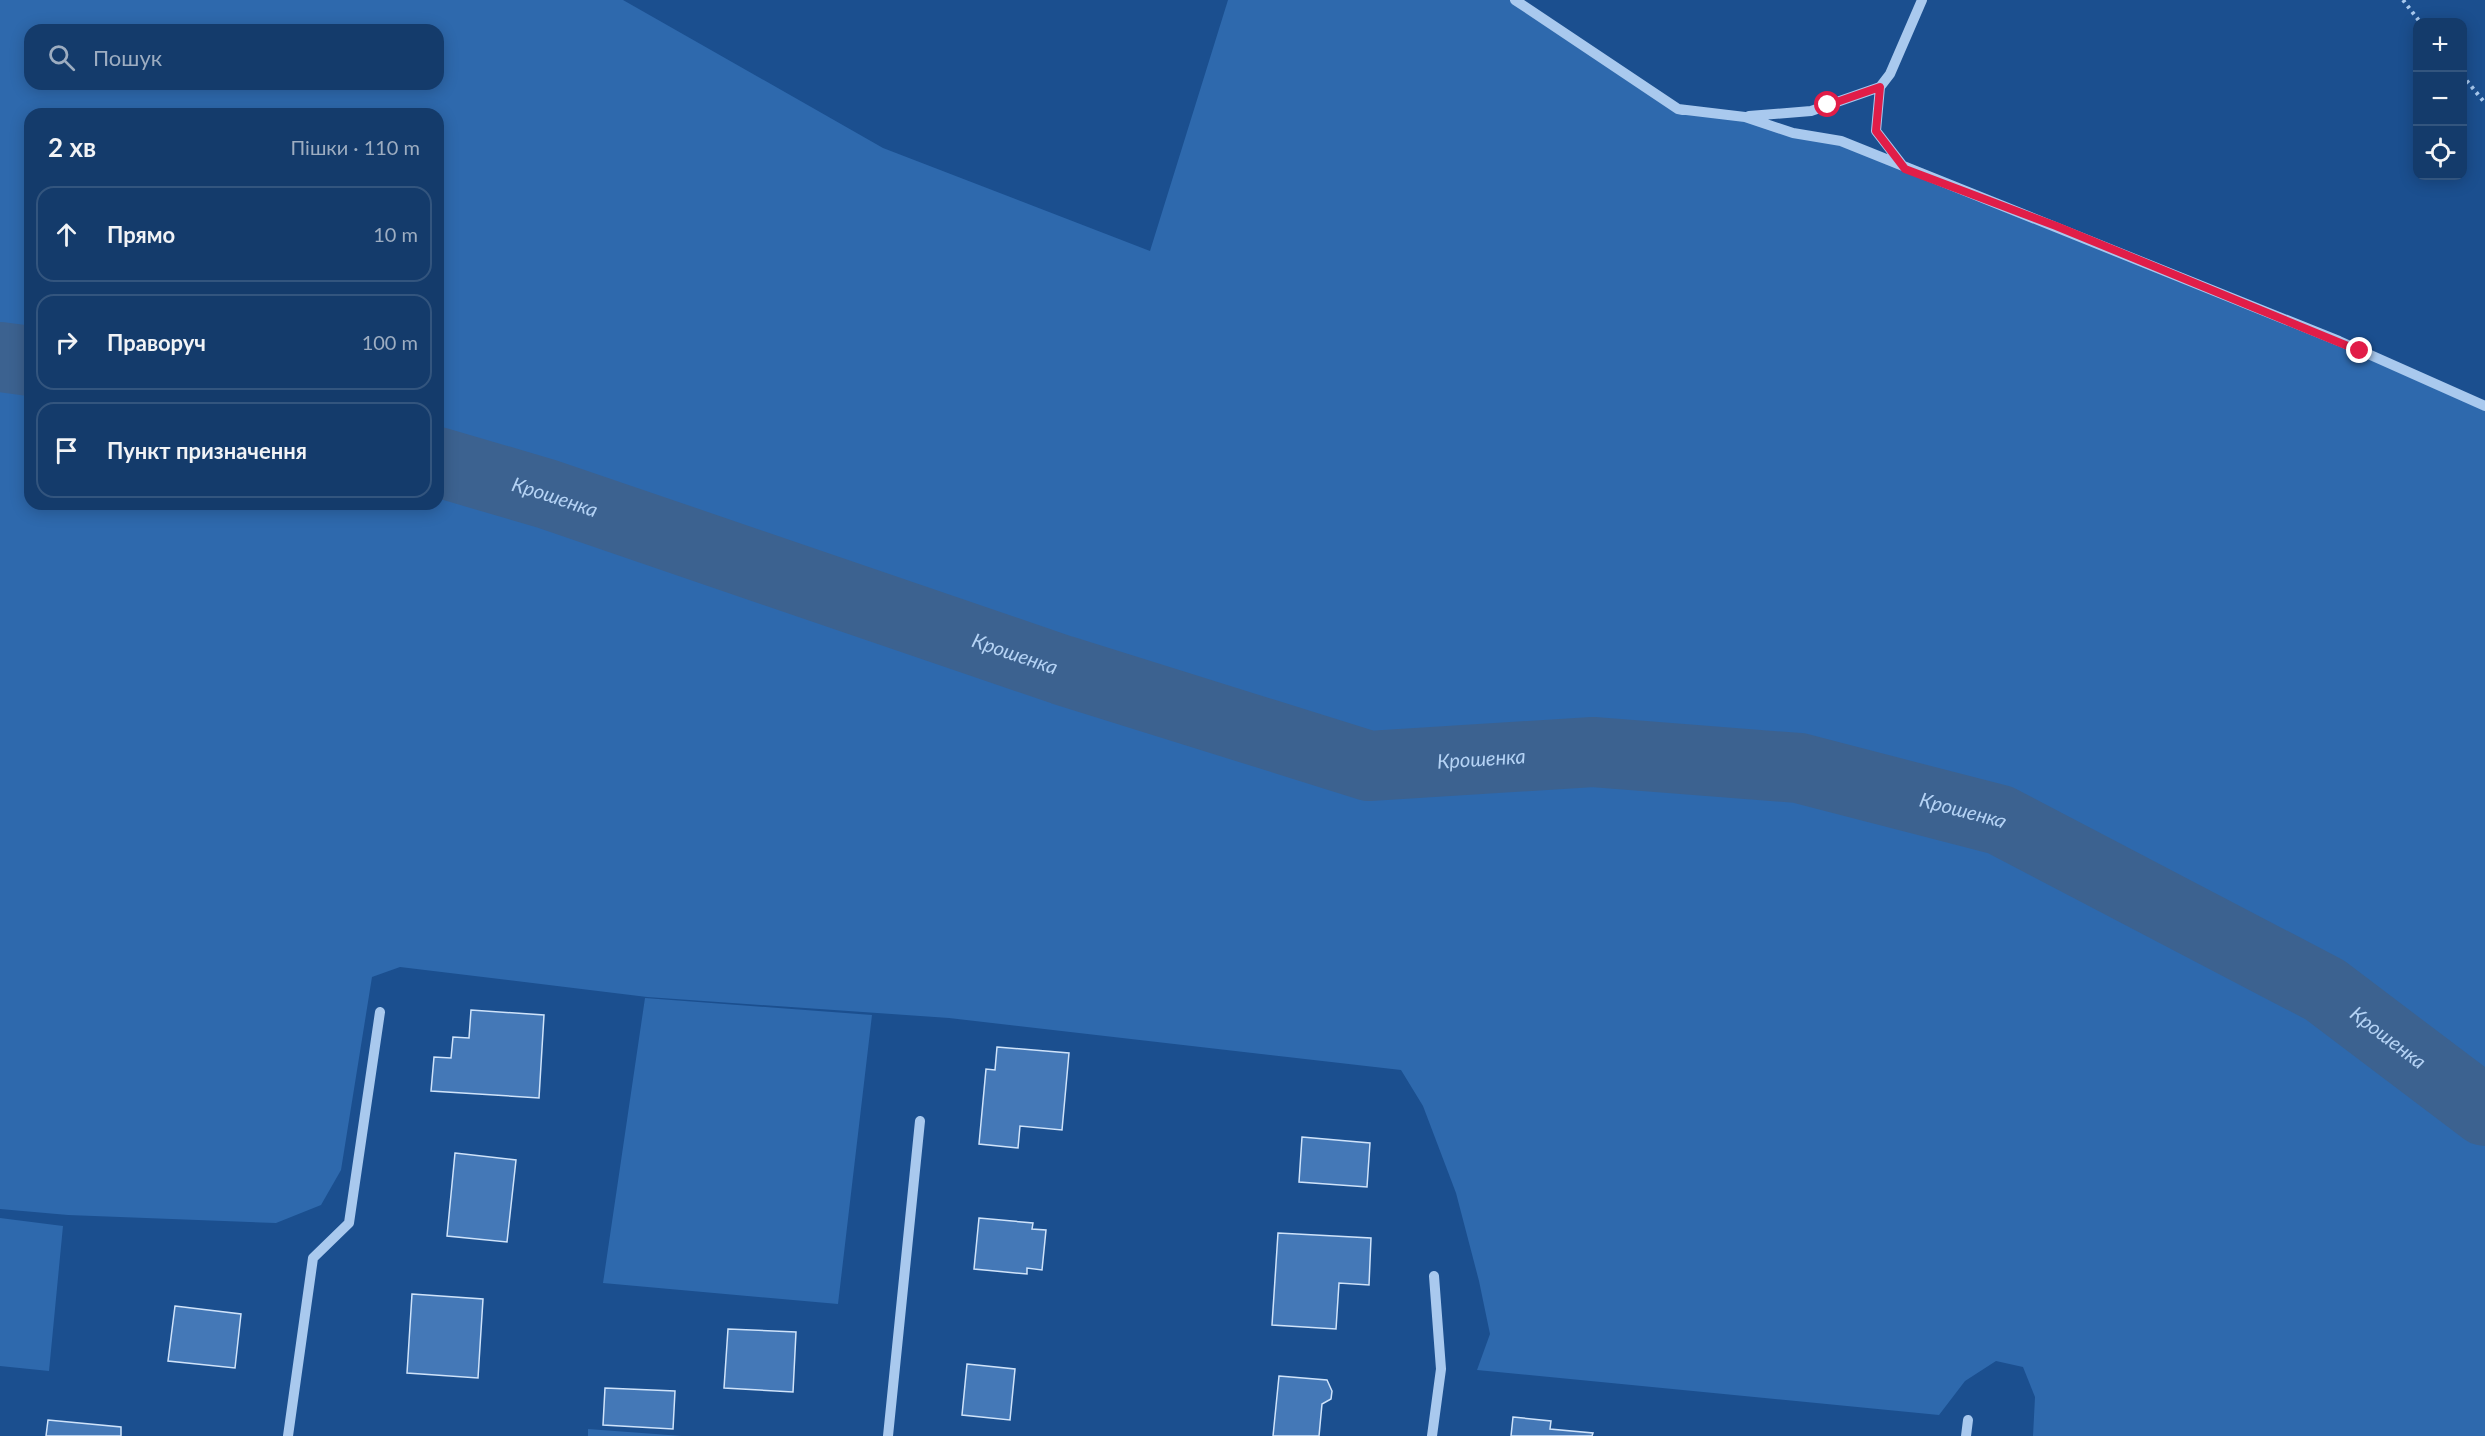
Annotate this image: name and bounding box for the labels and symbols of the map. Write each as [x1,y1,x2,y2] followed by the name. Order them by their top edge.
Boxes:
[1814,91,1840,117] route start
[2346,337,2372,363] route end
[509,471,601,521] water label: Крошенка
[969,627,1061,679] water label: Крошенка
[1436,743,1526,773] water label: Крошенка
[1917,787,2012,833] water label: Крошенка
[2346,1001,2431,1073] water label: Крошенка

